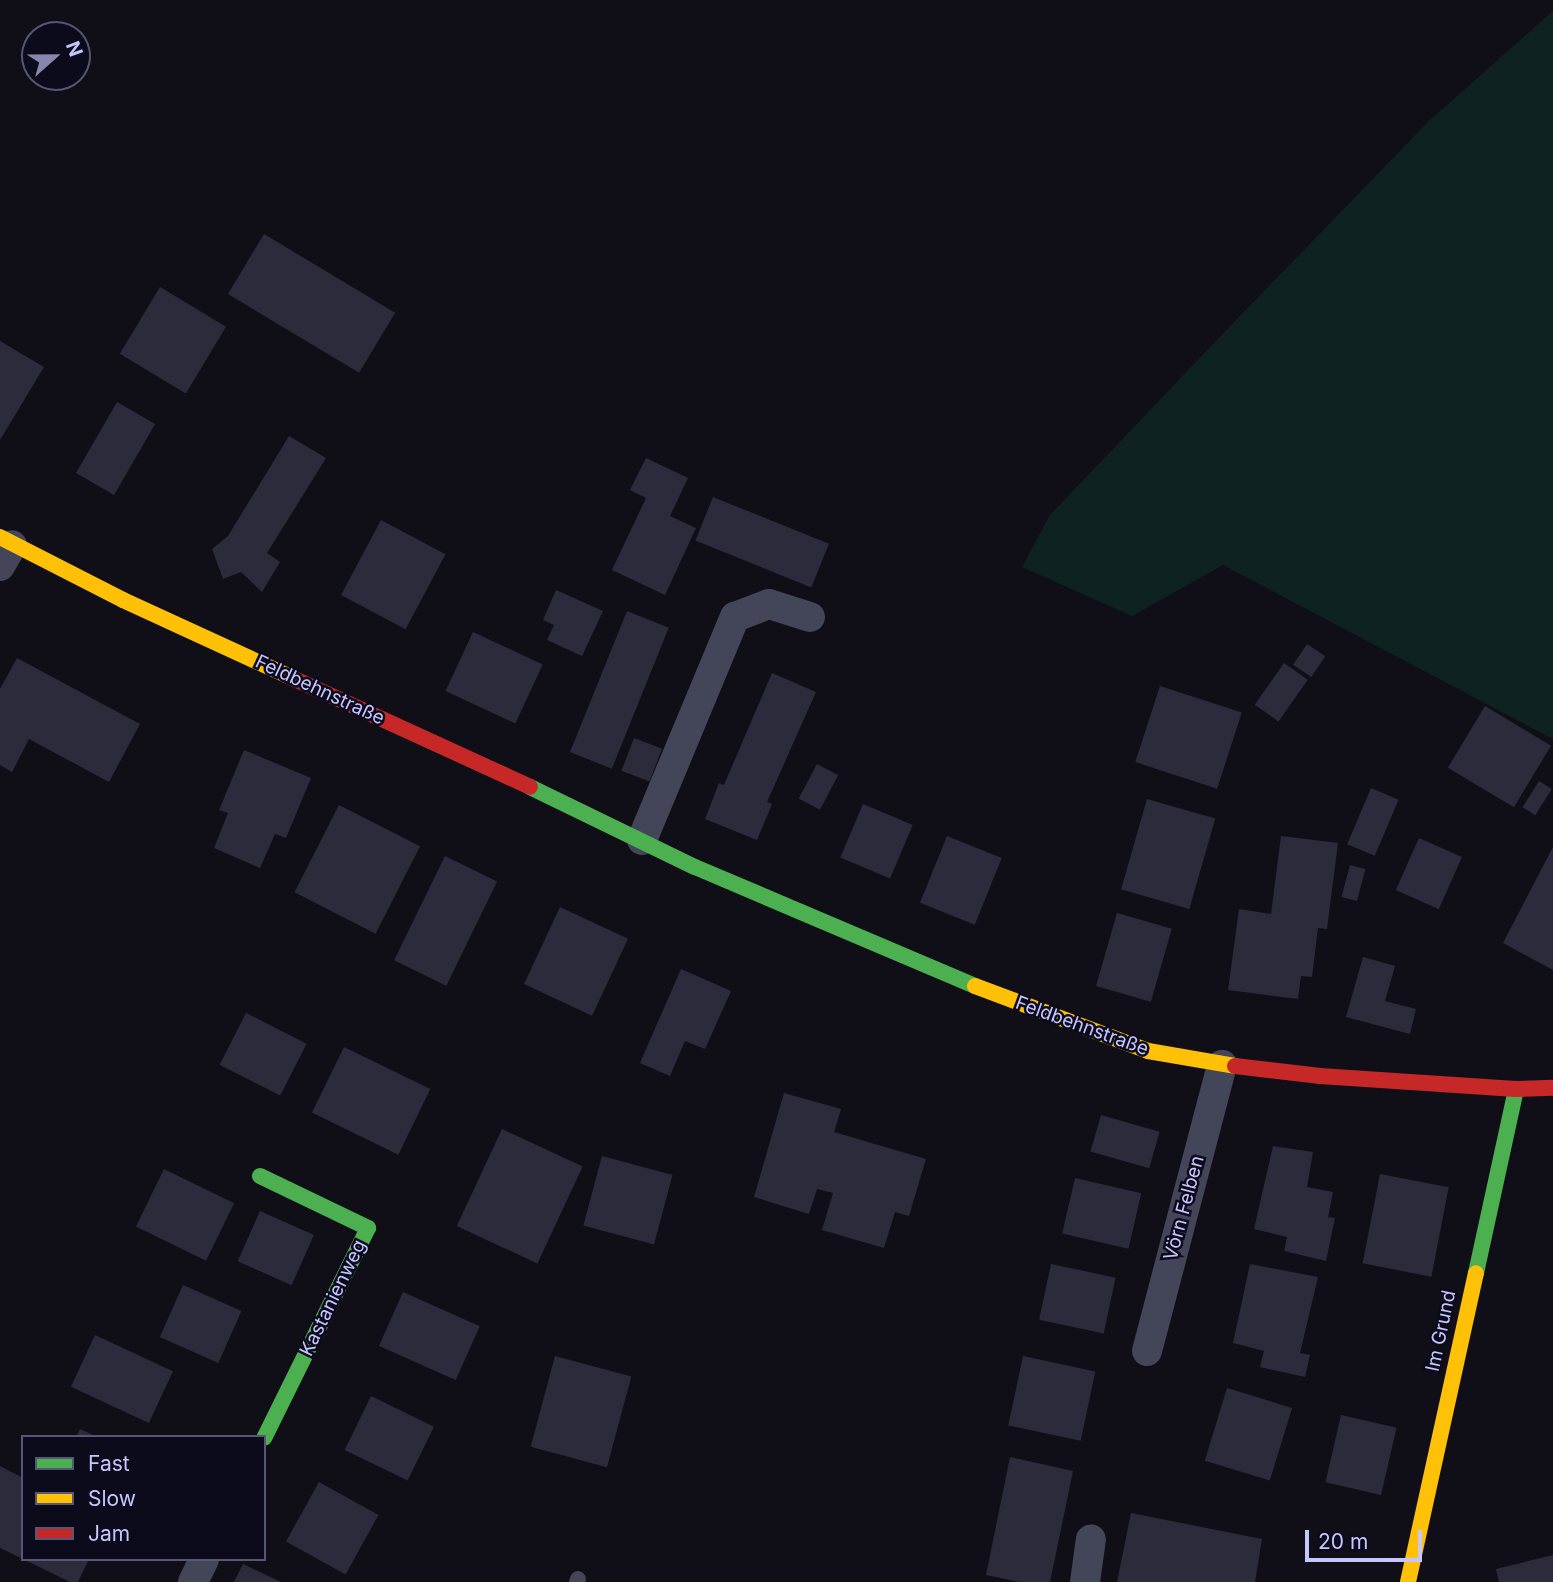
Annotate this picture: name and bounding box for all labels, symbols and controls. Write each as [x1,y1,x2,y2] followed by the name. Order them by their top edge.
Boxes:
[21,21,91,91] north arrow
[61,38,88,60] text: N
[252,650,388,730] street label: Feldbehnstraße
[1012,991,1152,1061] street label: Feldbehnstraße
[1159,1153,1209,1263] street label: Vörn Felben
[295,1236,371,1360] street label: Kastanienweg
[1421,1288,1461,1374] street label: Im Grund
[21,1435,266,1561] legend
[88,1451,130,1476] text: Fast
[88,1486,136,1511] text: Slow
[1308,1516,1425,1560] scale bar
[88,1521,130,1546] text: Jam
[1318,1529,1368,1554] text: 20 m

